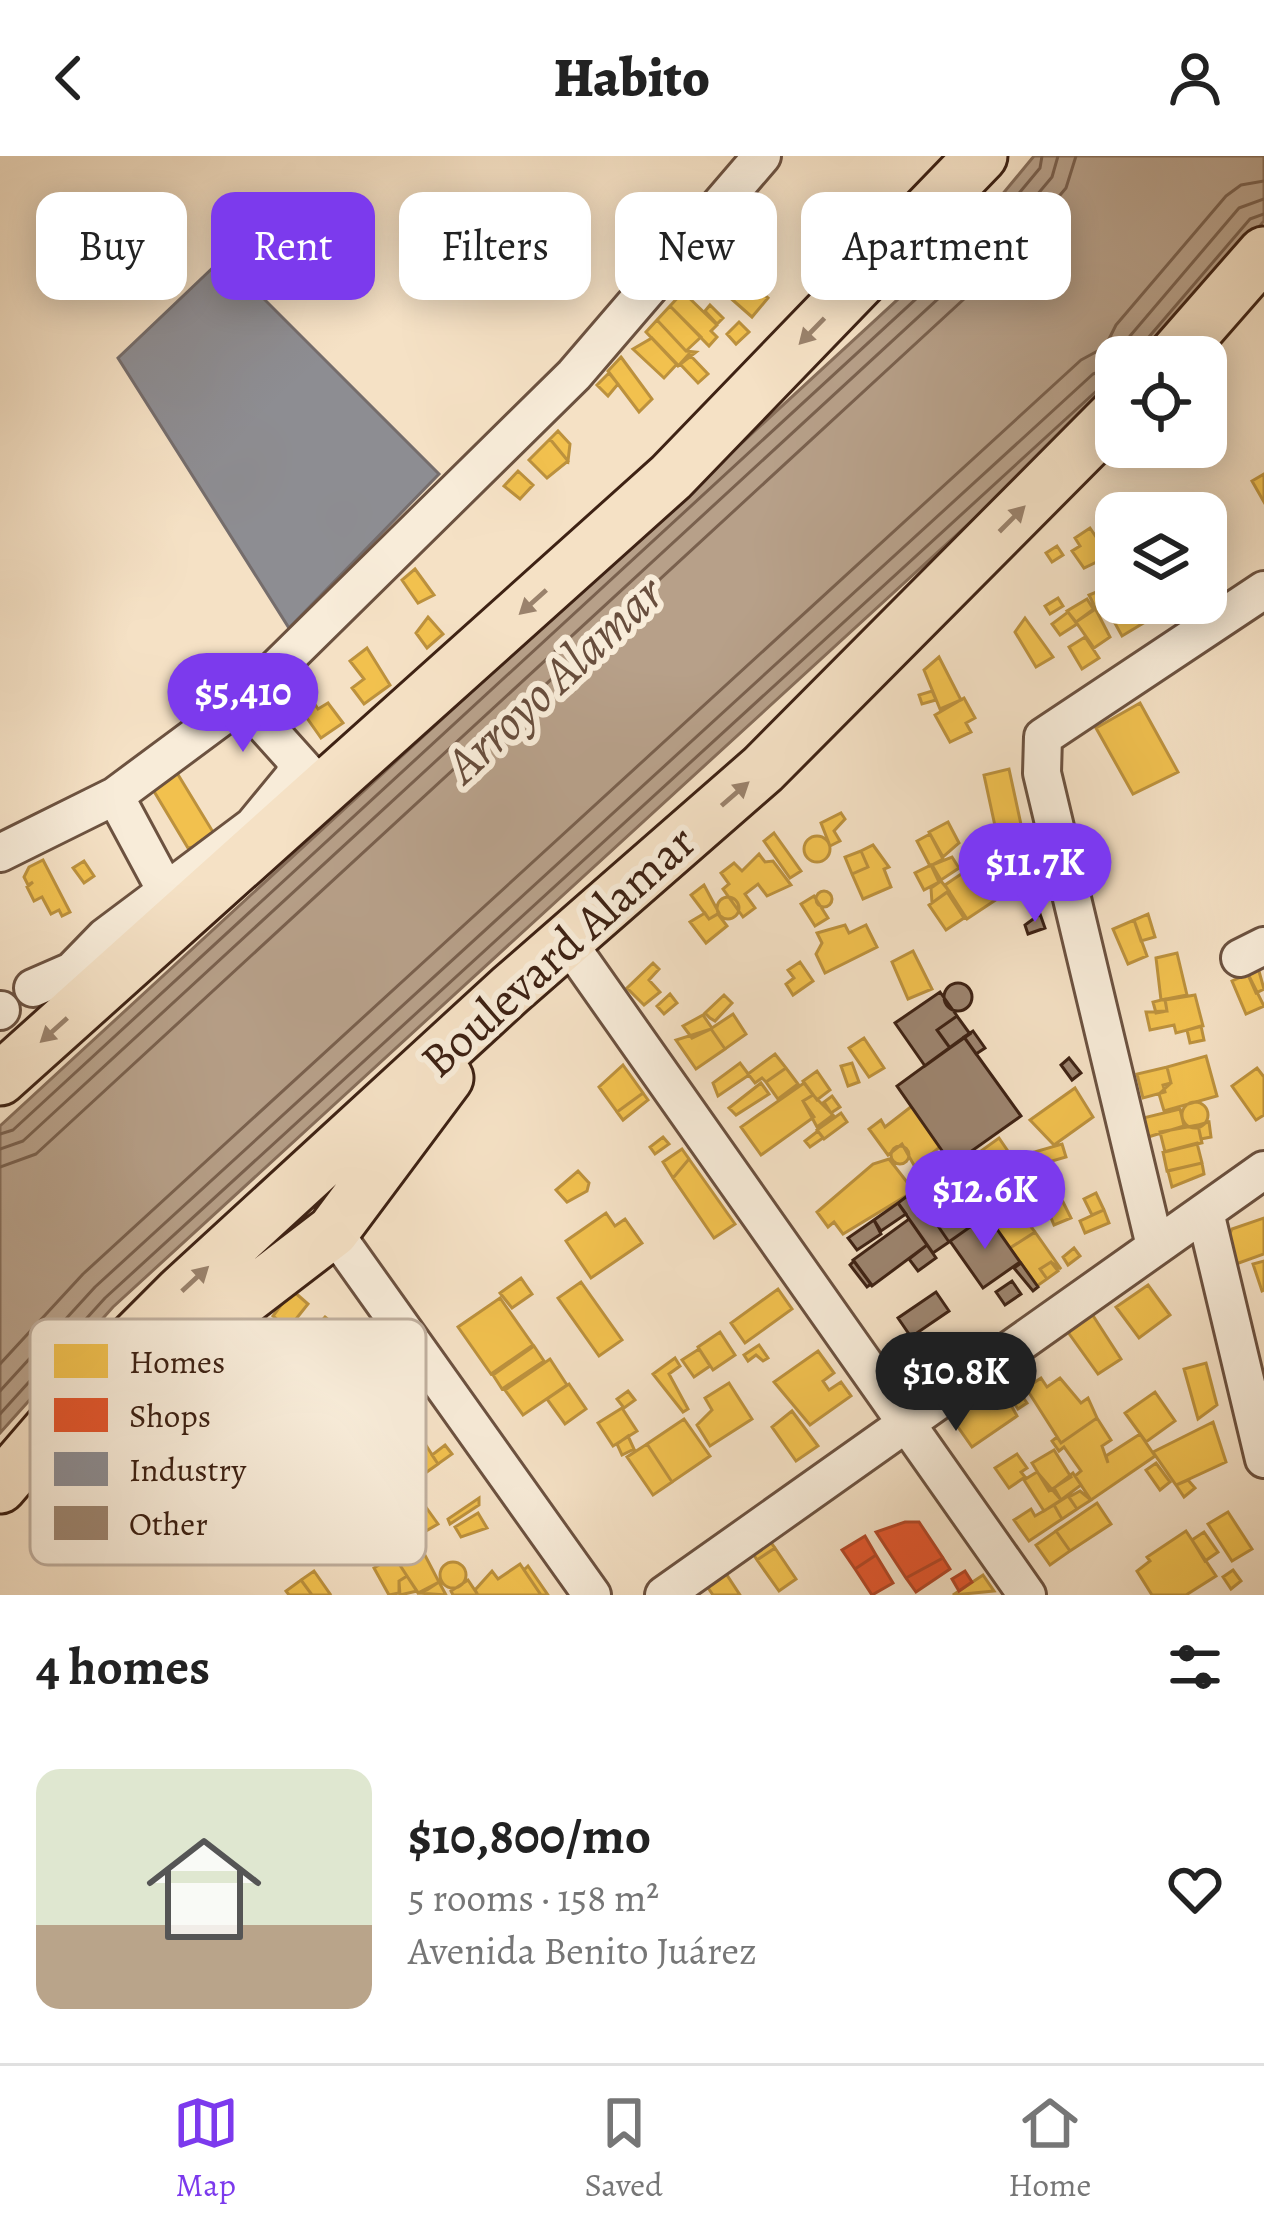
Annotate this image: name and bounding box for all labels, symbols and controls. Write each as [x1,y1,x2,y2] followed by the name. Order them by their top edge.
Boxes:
[554,41,710,115] text: Habito
[36,45,102,111] icon: back
[1162,45,1228,111] icon: person
[36,192,187,300] chip: Buy
[211,192,375,300] chip: Rent
[399,192,591,300] chip: Filters
[615,192,777,300] chip: New
[801,192,1071,300] chip: Apartment
[799,316,827,345] one-way arrow
[1095,336,1227,624] map controls
[1095,336,1227,468] button: locate
[1095,492,1227,624] button: layers
[997,505,1025,534] one-way arrow
[427,558,680,800] water label: Arroyo Alamar
[518,588,547,615] one-way arrow
[145,653,341,755] pin: $5,410
[194,665,292,718] text: $5,410
[720,781,750,808] one-way arrow
[406,810,710,1092] street label: Boulevard Alamar
[937,823,1133,925] pin: $11.7K
[985,835,1085,888] text: $11.7K
[40,1016,69,1043] one-way arrow
[887,1150,1083,1252] pin: $12.6K
[932,1162,1038,1215] text: $12.6K
[180,1266,209,1293] one-way arrow
[30,1319,426,1565] legend
[858,1332,1054,1434] pin: $10.8K
[129,1339,225,1384] text: Homes
[903,1344,1009,1397] text: $10.8K
[129,1393,211,1438] text: Shops
[129,1447,247,1492] text: Industry
[129,1501,208,1546] text: Other
[36,1632,210,1702] text: 4 homes
[1162,1634,1228,1700] icon: filters
[408,1801,651,1871] text: $10,800/mo
[132,1817,276,1961] icon: home
[1162,1856,1228,1922] icon: heart
[408,1871,659,1924] text: 5 rooms · 158 m²
[408,1924,757,1977] text: Avenida Benito Juárez
[173,2090,239,2207] tab: Map
[584,2090,663,2207] tab: Saved
[1008,2090,1091,2207] tab: Home

